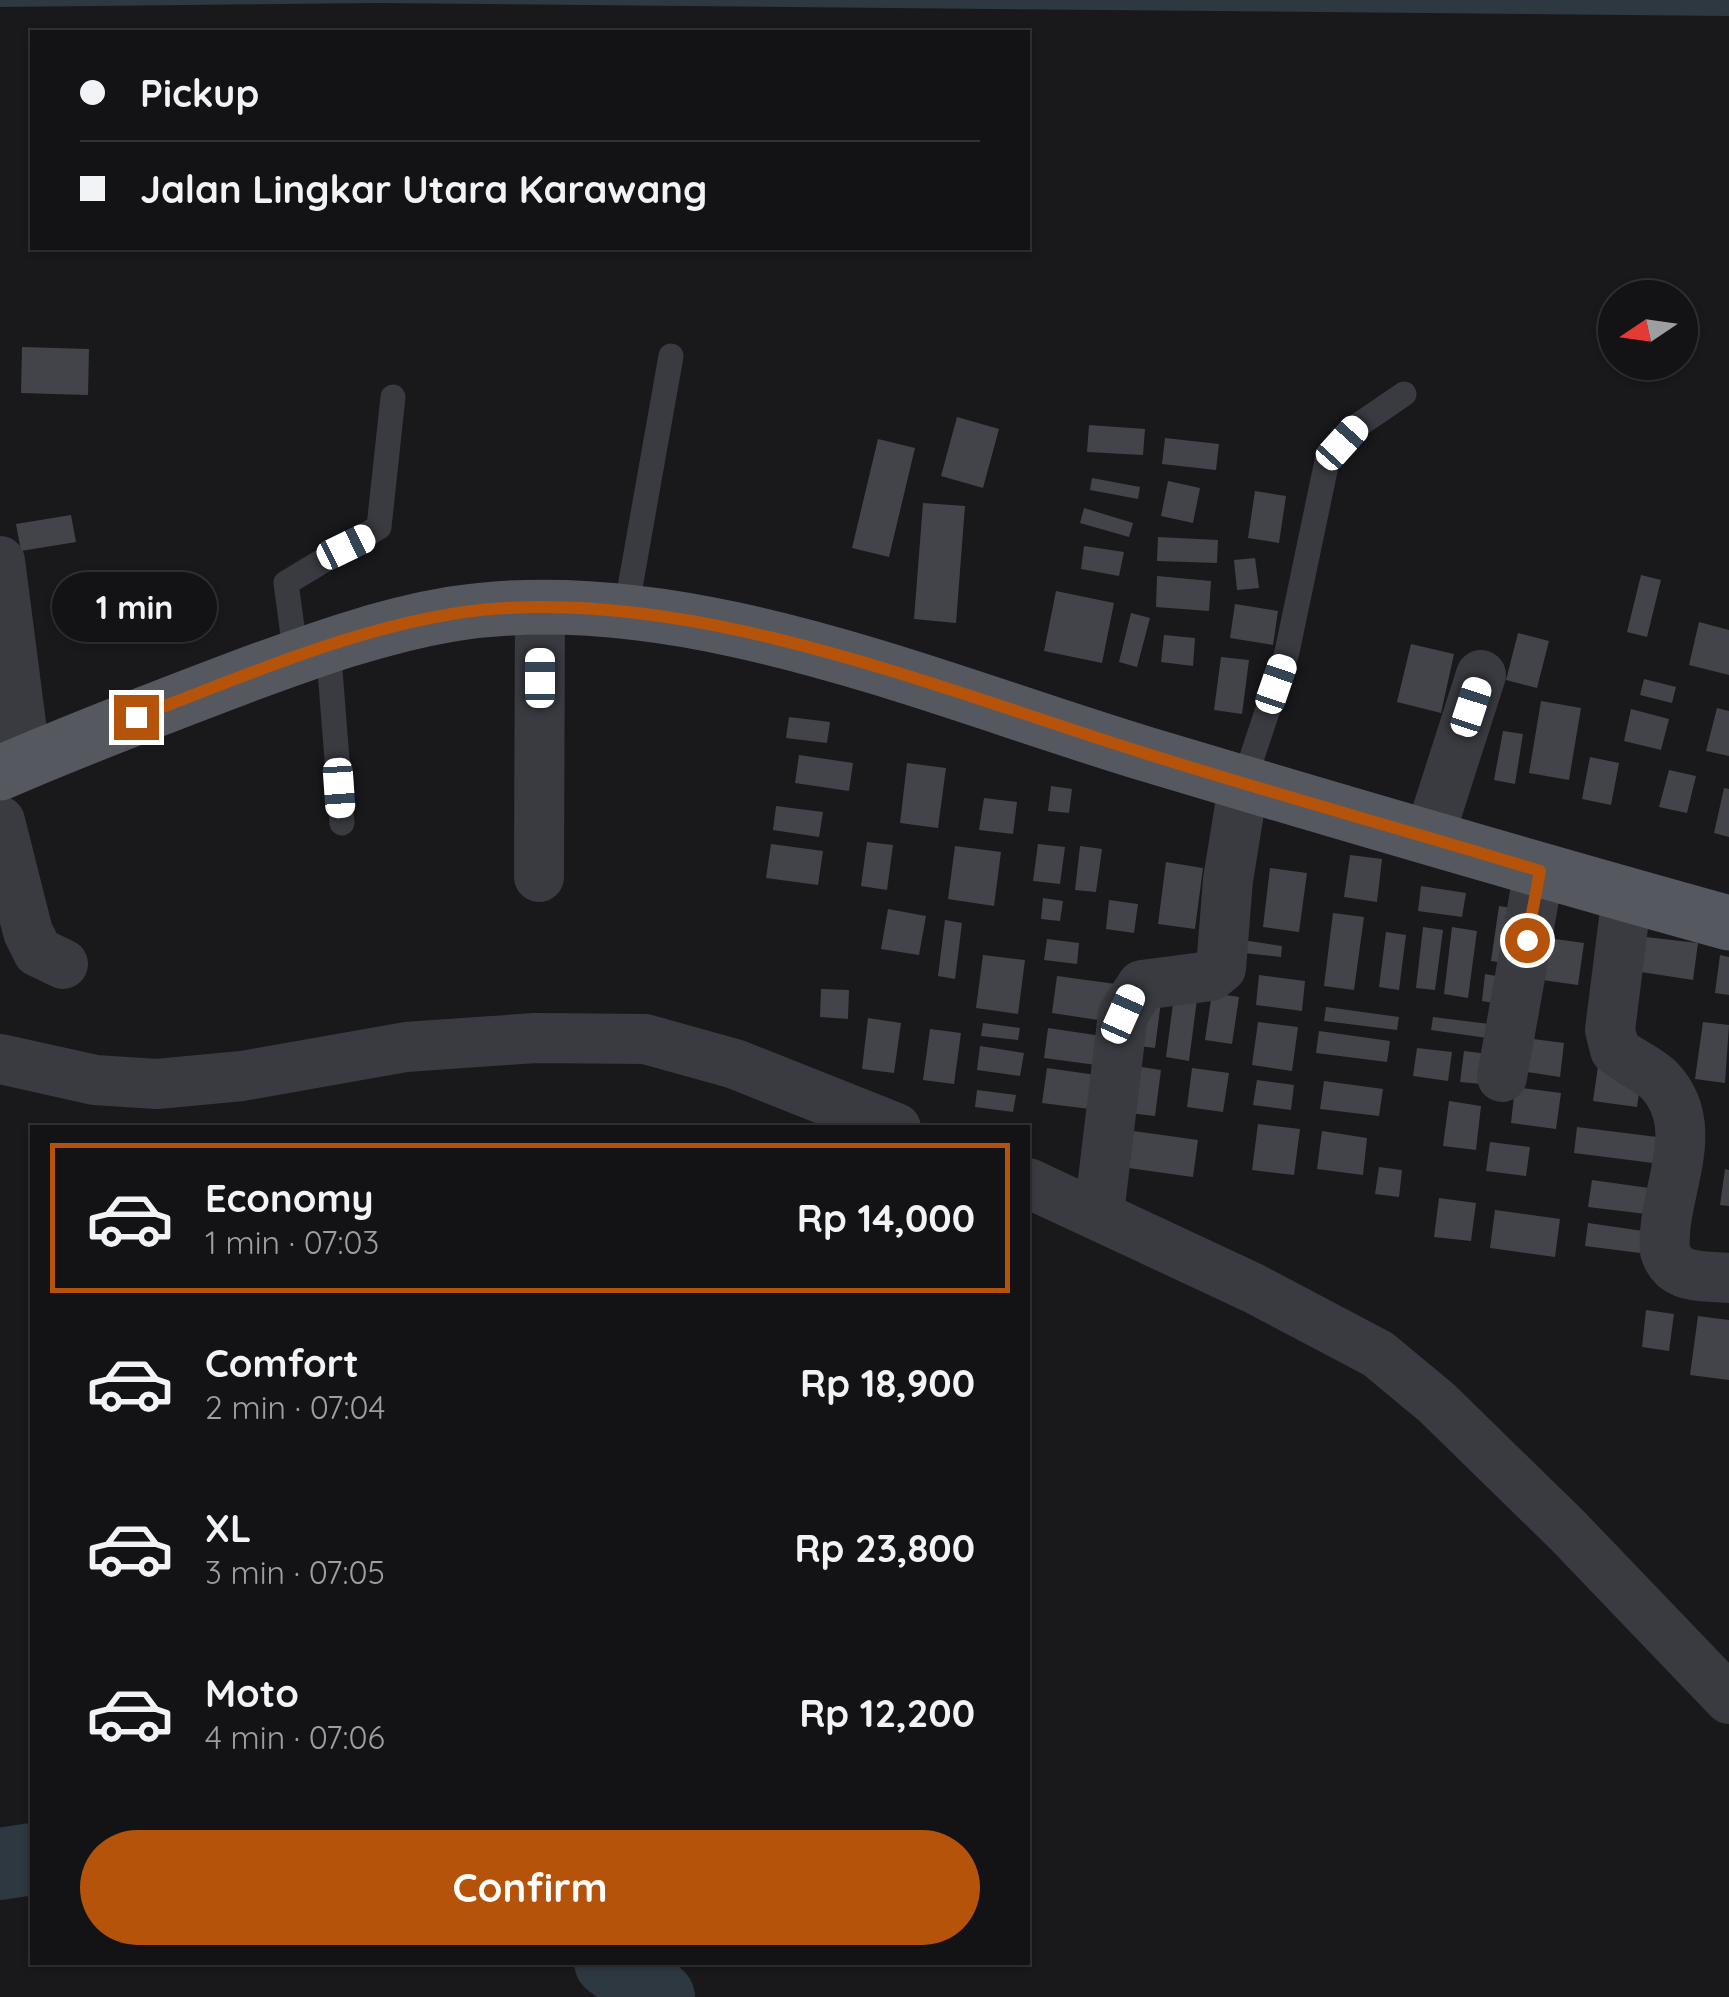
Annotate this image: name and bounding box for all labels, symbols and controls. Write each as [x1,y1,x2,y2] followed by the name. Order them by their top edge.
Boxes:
[140,69,259,117] text: Pickup
[140,165,707,213] text: Jalan Lingkar Utara Karawang
[1598,280,1698,380] north arrow
[1598,280,1698,380] map controls
[1311,411,1373,475] car
[312,520,380,574] car
[54,572,218,642] callout: 1 min
[96,587,173,627] text: 1 min
[525,648,555,708] car
[1252,651,1300,717] car
[1447,674,1495,740] car
[114,695,159,740] route end
[322,757,356,819] car
[1505,918,1550,963] route start
[1097,980,1149,1048] car
[85,1173,175,1263] icon: car
[205,1174,374,1222] text: Economy
[797,1194,975,1242] text: Rp 14,000
[205,1222,379,1262] text: 1 min · 07:03
[85,1338,175,1428] icon: car
[205,1339,359,1387] text: Comfort
[800,1359,975,1407] text: Rp 18,900
[205,1387,385,1427] text: 2 min · 07:04
[85,1503,175,1593] icon: car
[205,1504,251,1552] text: XL
[794,1524,975,1572] text: Rp 23,800
[205,1552,385,1592] text: 3 min · 07:05
[85,1668,175,1758] icon: car
[205,1669,299,1717] text: Moto
[799,1689,975,1737] text: Rp 12,200
[205,1717,385,1757] text: 4 min · 07:06
[80,1830,980,1945] button: Confirm

